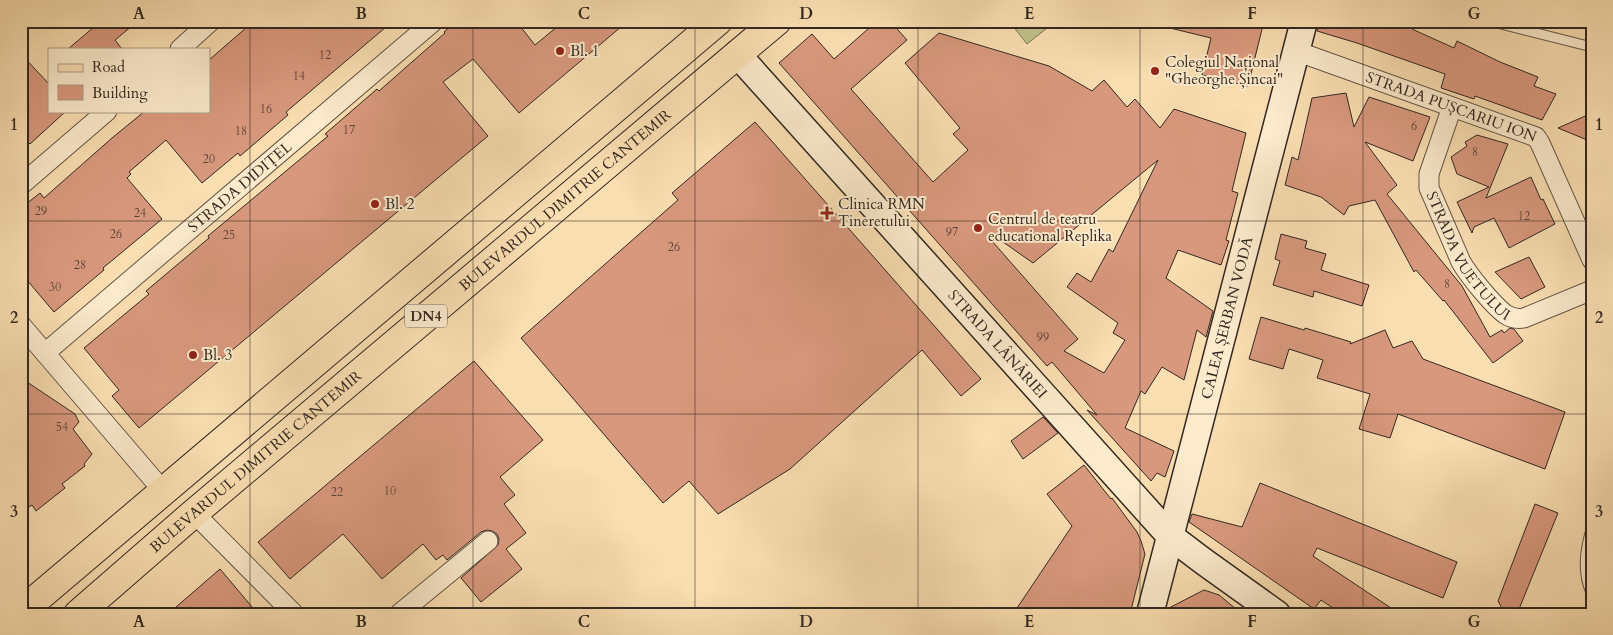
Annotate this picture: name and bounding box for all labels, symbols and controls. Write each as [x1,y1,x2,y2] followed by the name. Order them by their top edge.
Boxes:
[133,3,145,25] text: A
[355,3,367,25] text: B
[578,3,590,25] text: C
[799,3,813,25] text: D
[1024,3,1034,25] text: E
[1247,3,1257,25] text: F
[1467,3,1481,25] text: G
[570,41,600,61] place label: Bl. 1
[554,45,566,57] marker: Bl. 1
[319,47,331,63] house number: 12
[48,48,210,112] legend
[1165,52,1283,89] place label: Colegiul Național "Gheorghe Șincai"
[92,57,125,77] text: Road
[1149,65,1161,77] marker: Colegiul Național "Gheorghe Șincai"
[1363,67,1540,147] street label: STRADA PUȘCARIU ION
[293,68,305,84] house number: 14
[92,83,148,103] text: Building
[260,101,272,117] house number: 16
[454,104,676,295] street label: BULEVARDUL DIMITRIE CANTEMIR
[10,114,18,136] text: 1
[1595,114,1603,136] text: 1
[1411,118,1417,134] house number: 6
[343,122,355,138] house number: 17
[235,123,247,139] house number: 18
[184,136,297,237] street label: STRADA DIDIȚEL
[1472,144,1478,160] house number: 8
[203,151,215,167] house number: 20
[1422,188,1514,325] street label: STRADA VUETULUI
[385,194,415,214] place label: Bl. 2
[838,194,925,231] place label: Clinica RMN Tineretului
[369,198,381,210] marker: Bl. 2
[35,203,47,219] house number: 29
[134,205,146,221] house number: 24
[820,206,834,220] marker: Clinica RMN Tineretului
[1518,208,1530,224] house number: 12
[988,209,1113,246] place label: Centrul de teatru educational Replika
[972,222,984,234] marker: Centrul de teatru educational Replika
[946,224,958,240] house number: 97
[110,226,122,242] house number: 26
[223,227,235,243] house number: 25
[1196,234,1258,401] street label: CALEA ȘERBAN VODĂ
[668,239,680,255] house number: 26
[74,257,86,273] house number: 28
[1444,276,1450,292] house number: 8
[49,279,61,295] house number: 30
[944,286,1052,403] street label: STRADA LÂNĂRIEI
[405,304,447,328] road number: DN4
[10,307,18,329] text: 2
[1595,307,1603,329] text: 2
[1037,329,1049,345] house number: 99
[203,345,233,365] place label: Bl. 3
[187,349,199,361] marker: Bl. 3
[145,366,366,557] street label: BULEVARDUL DIMITRIE CANTEMIR
[56,419,68,435] house number: 54
[384,483,396,499] house number: 10
[331,484,343,500] house number: 22
[10,501,18,523] text: 3
[1595,501,1603,523] text: 3
[133,611,145,633] text: A
[355,611,367,633] text: B
[578,611,590,633] text: C
[799,611,813,633] text: D
[1024,611,1034,633] text: E
[1247,611,1257,633] text: F
[1467,611,1481,633] text: G

